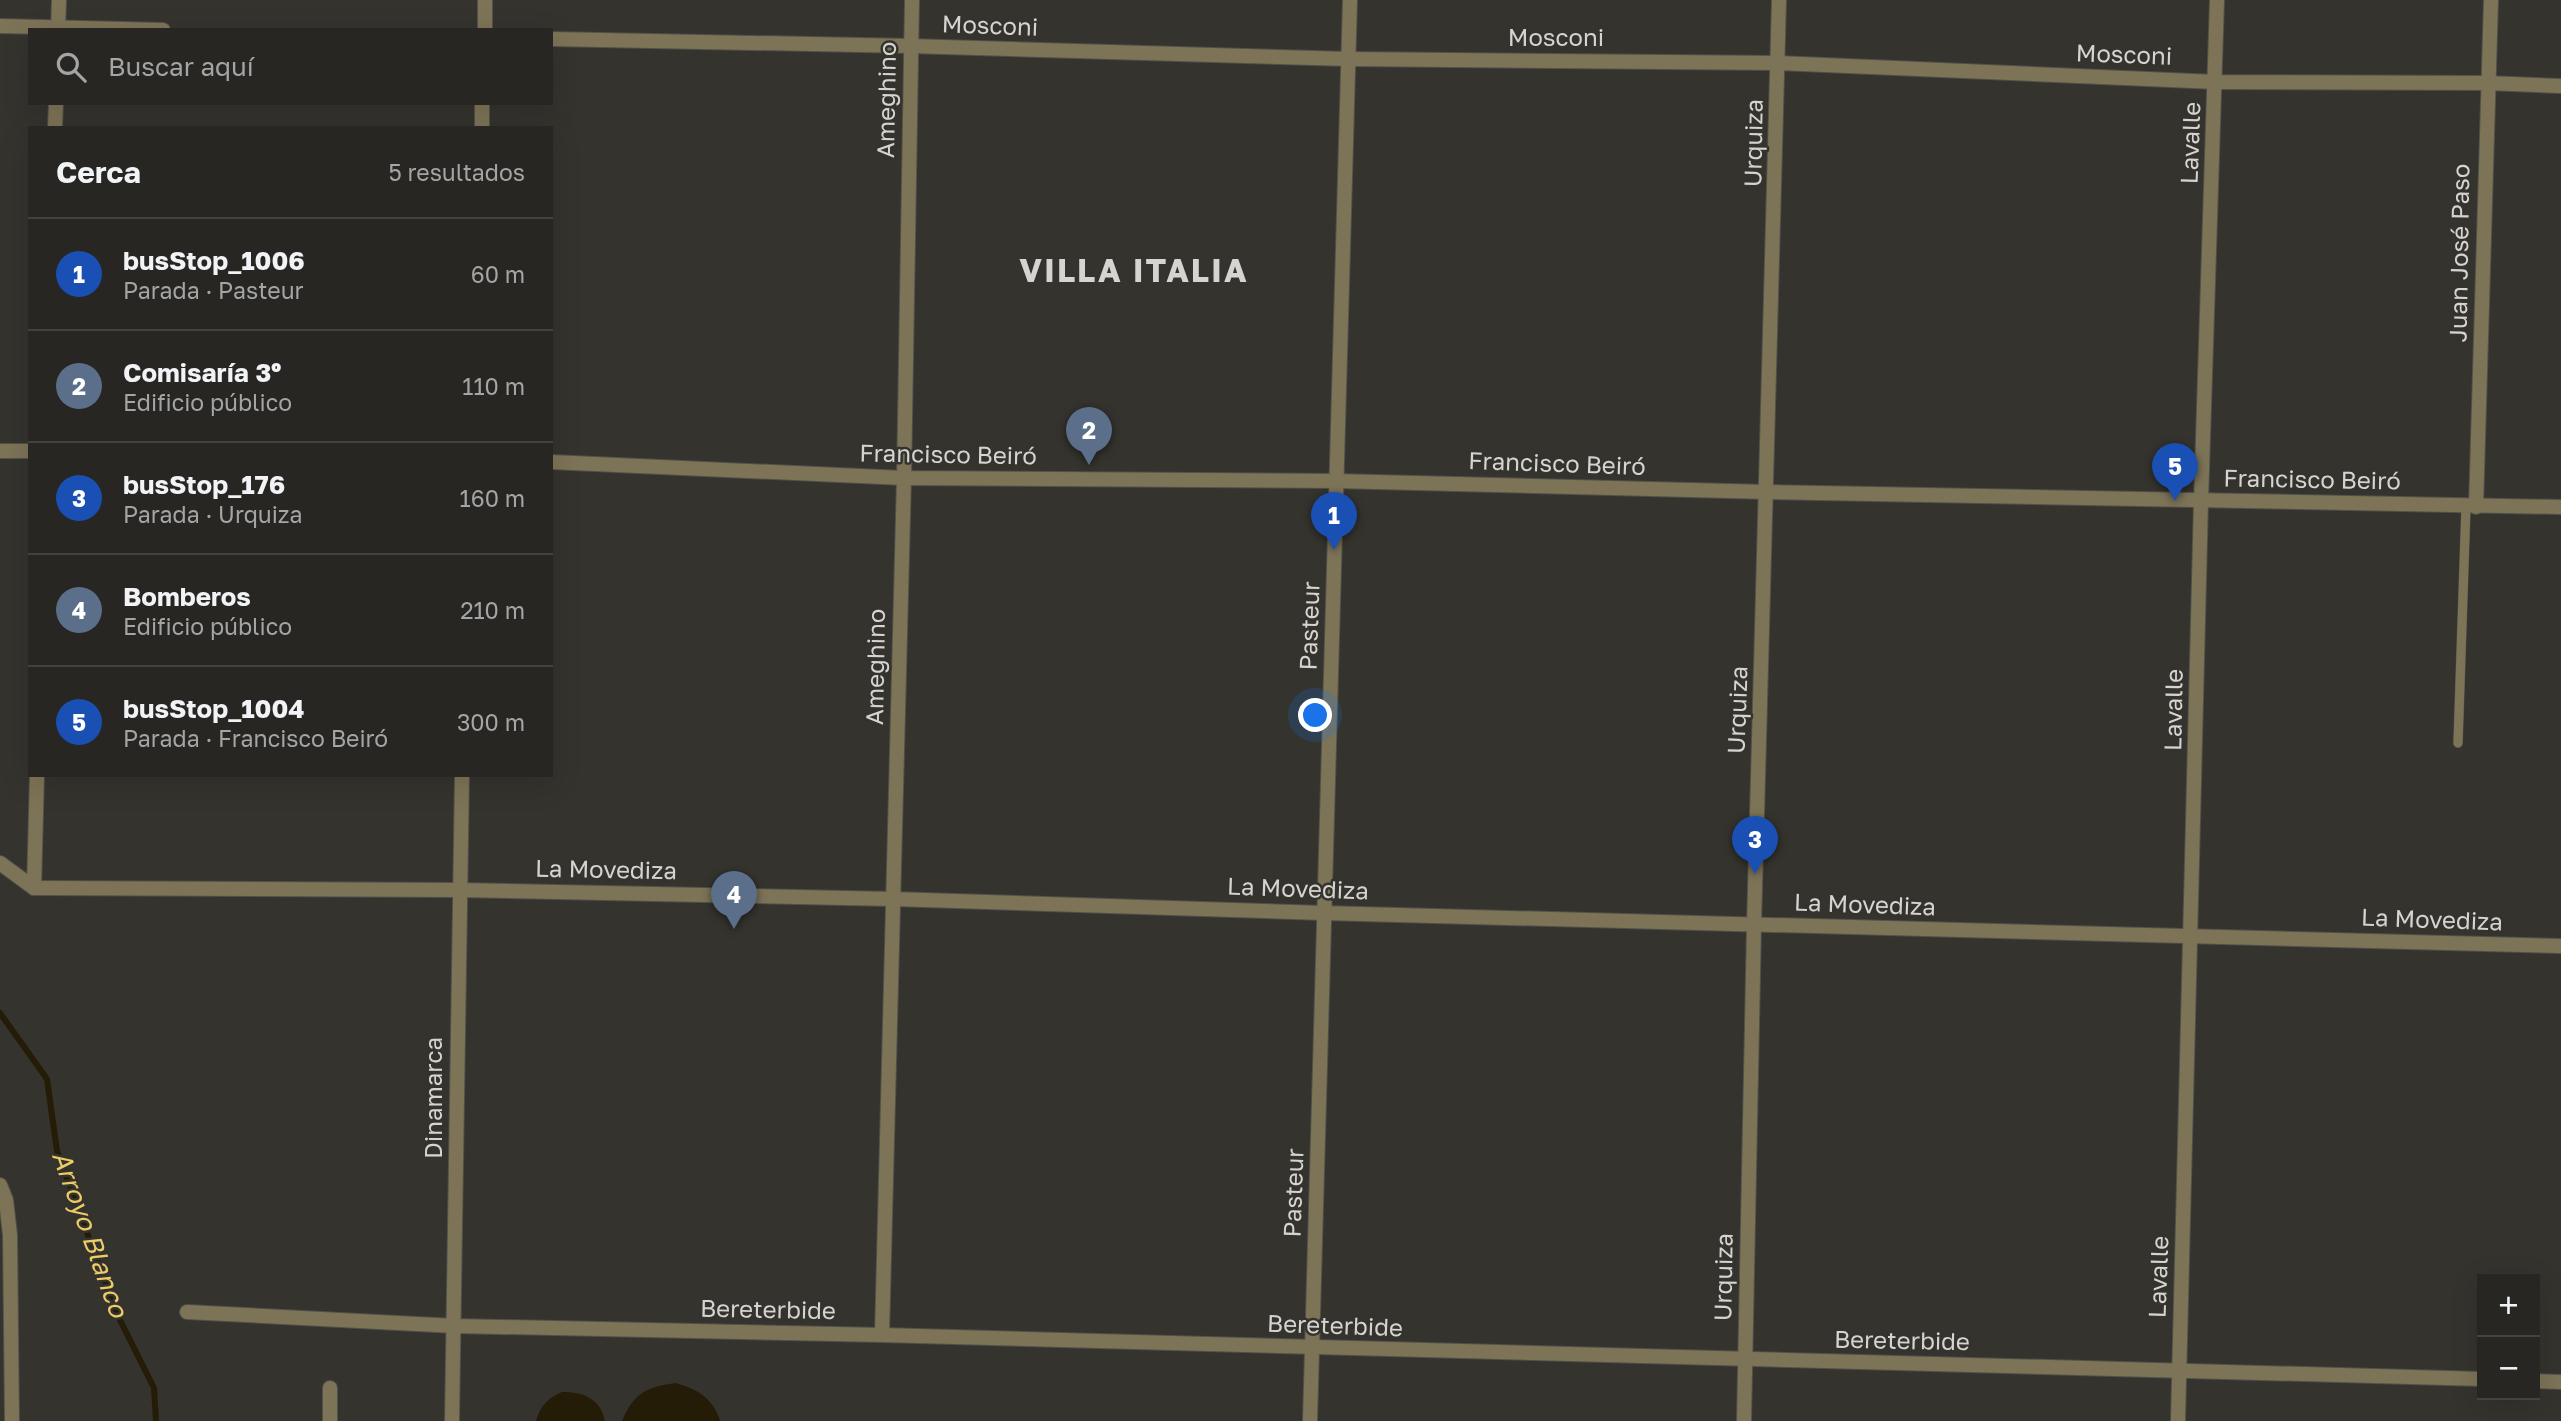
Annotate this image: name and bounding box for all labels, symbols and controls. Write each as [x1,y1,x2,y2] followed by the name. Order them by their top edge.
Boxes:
[941,8,1039,41] street label: Mosconi
[1508,22,1604,51] street label: Mosconi
[28,28,553,105] search box
[2075,37,2173,70] street label: Mosconi
[870,42,901,158] street label: Ameghino
[52,48,90,86] icon: search
[108,51,254,82] text: Buscar aquí
[1737,99,1768,187] street label: Urquiza
[2174,101,2205,185] street label: Lavalle
[56,154,141,190] text: Cerca
[388,158,525,186] text: 5 resultados
[2442,163,2475,343] street label: Juan José Paso
[123,245,305,276] text: busStop_1006
[1019,251,1249,289] district label: VILLA ITALIA
[73,260,85,288] text: 1
[471,260,525,288] text: 60 m
[123,276,304,304] text: Parada · Pasteur
[123,357,281,388] text: Comisaría 3º
[72,372,86,400] text: 2
[462,372,525,400] text: 110 m
[123,388,292,416] text: Edificio público
[1066,407,1112,465] pin: 2
[859,437,1037,470] street label: Francisco Beiró
[2152,443,2198,501] pin: 5
[1468,445,1646,480] street label: Francisco Beiró
[2223,462,2401,495] street label: Francisco Beiró
[123,469,285,500] text: busStop_176
[72,484,86,512] text: 3
[460,484,525,512] text: 160 m
[1311,492,1357,550] pin: 1
[123,500,303,528] text: Parada · Urquiza
[123,581,251,612] text: Bomberos
[1292,581,1325,671] street label: Pasteur
[72,596,86,624] text: 4
[460,596,525,624] text: 210 m
[859,609,890,725] street label: Ameghino
[123,612,292,640] text: Edificio público
[1720,665,1753,755] street label: Urquiza
[2157,669,2188,751] street label: Lavalle
[123,693,305,724] text: busStop_1004
[1298,698,1332,732] your location
[72,708,86,736] text: 5
[457,708,525,736] text: 300 m
[123,724,388,752] text: Parada · Francisco Beiró
[1732,816,1778,874] pin: 3
[535,853,677,884] street label: La Movediza
[711,871,757,929] pin: 4
[1227,871,1369,904] street label: La Movediza
[1794,887,1936,920] street label: La Movediza
[2361,902,2503,935] street label: La Movediza
[418,1037,447,1159] street label: Dinamarca
[46,1146,135,1323] water label: Arroyo Blanco
[1276,1148,1309,1238] street label: Pasteur
[1707,1233,1738,1321] street label: Urquiza
[2142,1235,2173,1319] street label: Lavalle
[2477,1274,2540,1400] map controls
[2477,1274,2540,1337] button: +
[700,1293,836,1324] street label: Bereterbide
[1267,1308,1403,1341] street label: Bereterbide
[1834,1324,1970,1355] street label: Bereterbide
[2477,1337,2540,1400] button: −

